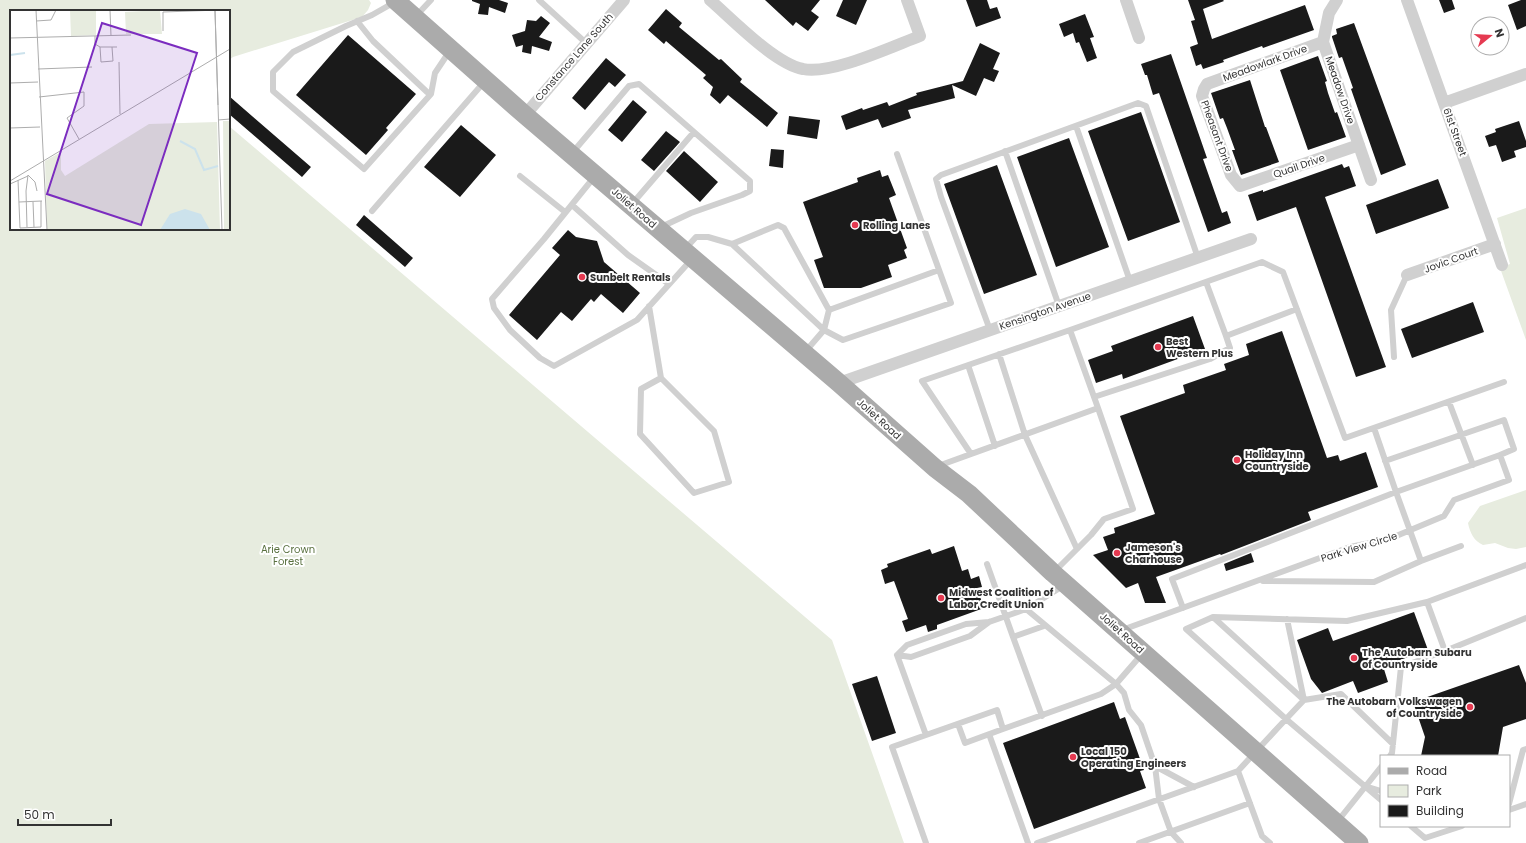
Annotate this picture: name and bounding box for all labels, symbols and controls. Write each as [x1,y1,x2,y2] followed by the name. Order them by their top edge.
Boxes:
[10,10,230,230] inset map
[531,10,617,104] street label: Constance Lane South
[1470,16,1510,56] north arrow
[1491,26,1508,39] text: N
[1221,41,1309,85] street label: Meadowlark Drive
[1321,54,1359,126] street label: Meadow Drive
[1197,98,1237,174] street label: Pheasant Drive
[1439,106,1471,159] street label: 61st Street
[1271,150,1327,182] street label: Quail Drive
[608,184,660,232] street label: Joliet Road
[863,218,931,233] place label: Rolling Lanes
[850,220,860,230] marker: Rolling Lanes
[1422,243,1480,277] street label: Jovic Court
[590,270,671,285] place label: Sunbelt Rentals
[577,272,587,282] marker: Sunbelt Rentals
[997,288,1093,334] street label: Kensington Avenue
[1166,334,1234,361] place label: Best Western Plus
[1153,342,1163,352] marker: Best Western Plus
[853,395,905,443] street label: Joliet Road
[1245,447,1309,474] place label: Holiday Inn Countryside
[1232,455,1242,465] marker: Holiday Inn Countryside
[1319,528,1399,566] street label: Park View Circle
[1125,540,1182,567] place label: Jameson's Charhouse
[261,542,315,569] park label: Arie Crown Forest
[1112,548,1122,558] marker: Jameson's Charhouse
[949,585,1054,612] place label: Midwest Coalition of Labor Credit Union
[936,593,946,603] marker: Midwest Coalition of Labor Credit Union
[1096,609,1148,657] street label: Joliet Road
[1362,645,1472,672] place label: The Autobarn Subaru of Countryside
[1349,653,1359,663] marker: The Autobarn Subaru of Countryside
[1326,694,1462,721] place label: The Autobarn Volkswagen of Countryside
[1465,702,1475,712] marker: The Autobarn Volkswagen of Countryside
[1081,744,1187,771] place label: Local 150 Operating Engineers
[1068,752,1078,762] marker: Local 150 Operating Engineers
[1380,755,1510,827] legend
[1416,762,1447,779] text: Road
[1416,782,1443,799] text: Park
[18,801,111,827] scale bar
[1416,802,1464,819] text: Building
[24,806,55,823] text: 50 m

